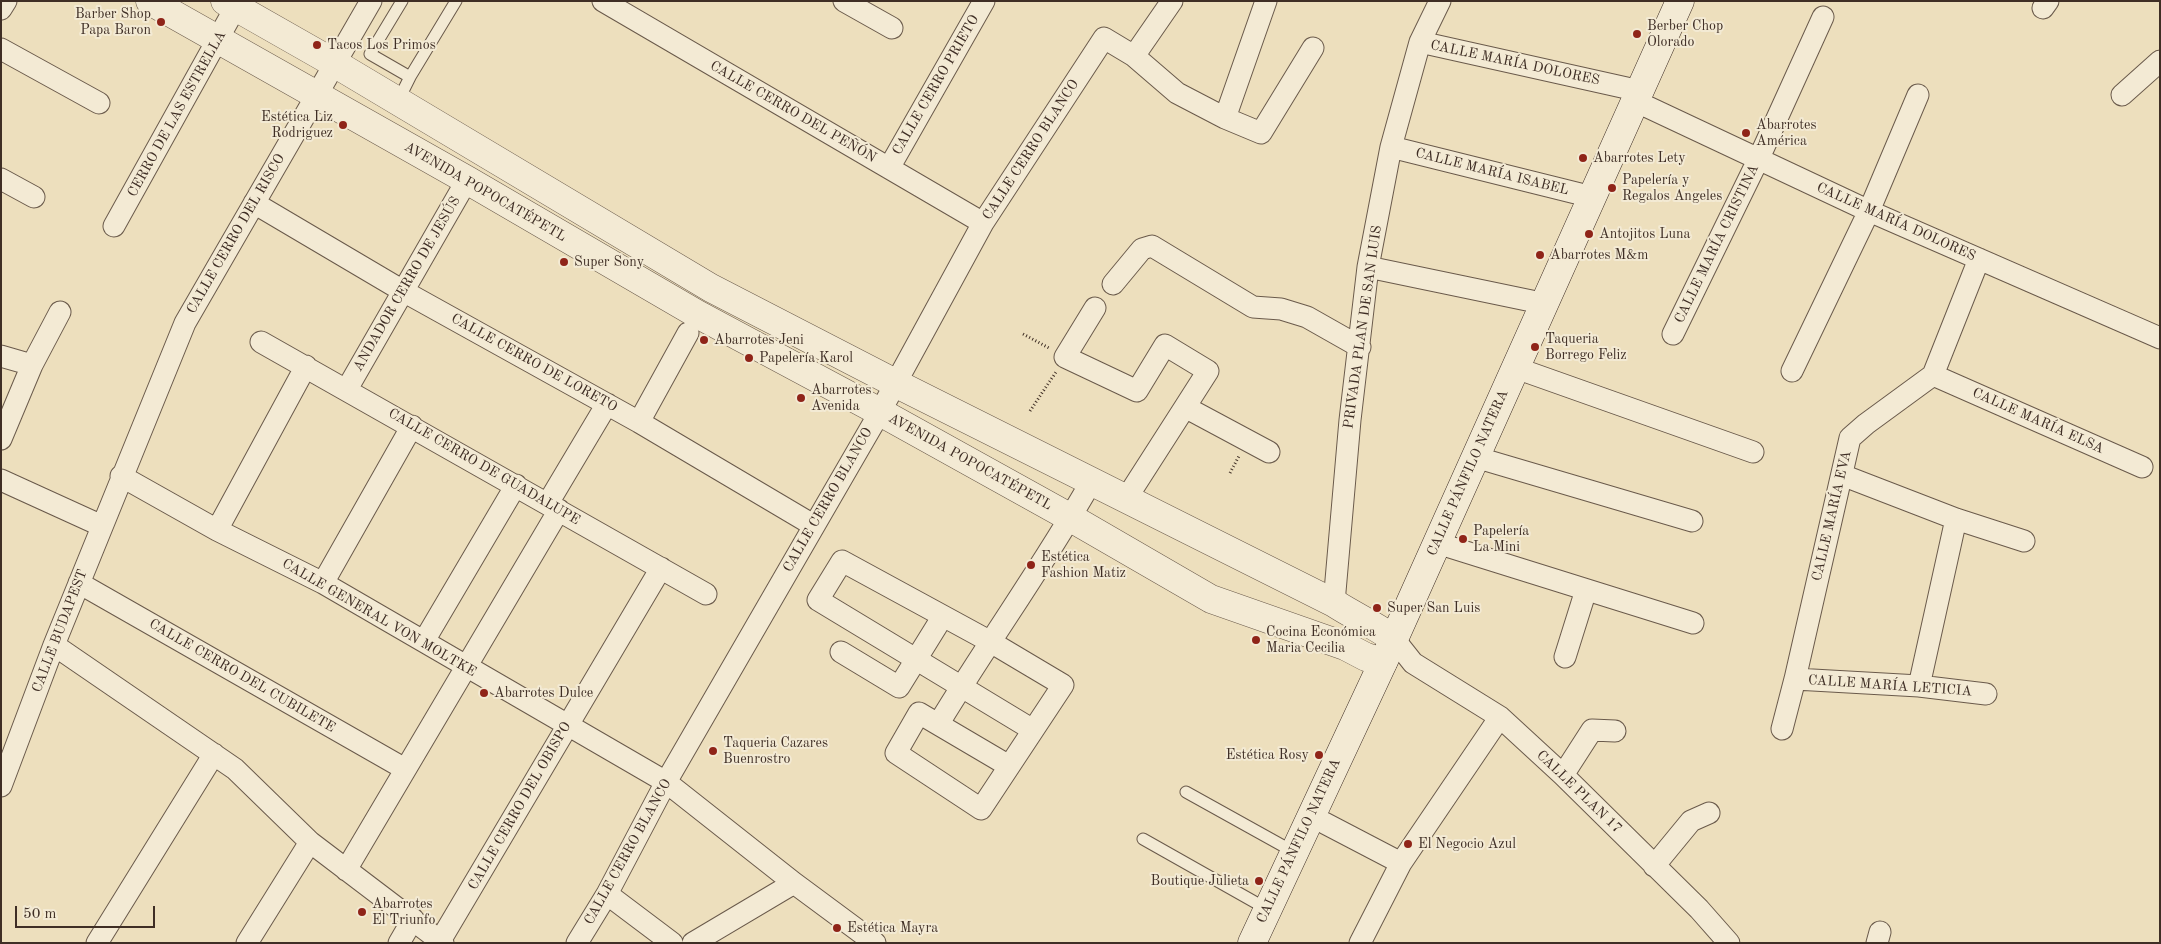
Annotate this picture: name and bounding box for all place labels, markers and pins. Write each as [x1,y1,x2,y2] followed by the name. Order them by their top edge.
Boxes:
[75,6,151,38] place label: Barber Shop Papa Baron
[155,16,167,28] marker: Barber Shop Papa Baron
[1647,18,1723,50] place label: Berber Chop Olorado
[1631,28,1643,40] marker: Berber Chop Olorado
[327,37,436,53] place label: Tacos Los Primos
[311,39,323,51] marker: Tacos Los Primos
[261,109,333,142] place label: Estética Liz Rodriguez
[1756,117,1817,150] place label: Abarrotes América
[337,119,349,131] marker: Estética Liz Rodriguez
[1740,127,1752,139] marker: Abarrotes América
[1593,150,1686,166] place label: Abarrotes Lety
[1577,152,1589,164] marker: Abarrotes Lety
[1622,172,1722,204] place label: Papelería y Regalos Angeles
[1606,182,1618,194] marker: Papelería y Regalos Angeles
[1599,226,1691,242] place label: Antojitos Luna
[1583,228,1595,240] marker: Antojitos Luna
[1550,247,1648,263] place label: Abarrotes M&m
[1534,249,1546,261] marker: Abarrotes M&m
[574,254,644,270] place label: Super Sony
[558,256,570,268] marker: Super Sony
[1545,331,1627,364] place label: Taqueria Borrego Feliz
[714,332,804,348] place label: Abarrotes Jeni
[698,334,710,346] marker: Abarrotes Jeni
[1529,341,1541,353] marker: Taqueria Borrego Feliz
[759,350,853,366] place label: Papelería Karol
[743,352,755,364] marker: Papelería Karol
[811,382,872,414] place label: Abarrotes Avenida
[795,392,807,404] marker: Abarrotes Avenida
[1473,523,1529,556] place label: Papelería La Mini
[1457,533,1469,545] marker: Papelería La Mini
[1041,549,1126,582] place label: Estética Fashion Matiz
[1025,559,1037,571] marker: Estética Fashion Matiz
[1387,600,1480,616] place label: Super San Luis
[1371,602,1383,614] marker: Super San Luis
[1266,624,1376,656] place label: Cocina Económica Maria Cecilia
[1250,634,1262,646] marker: Cocina Económica Maria Cecilia
[494,685,593,701] place label: Abarrotes Dulce
[478,687,490,699] marker: Abarrotes Dulce
[723,735,828,768] place label: Taqueria Cazares Buenrostro
[707,745,719,757] marker: Taqueria Cazares Buenrostro
[1226,747,1309,763] place label: Estética Rosy
[1313,749,1325,761] marker: Estética Rosy
[1418,836,1516,852] place label: El Negocio Azul
[1402,838,1414,850] marker: El Negocio Azul
[1151,873,1249,889] place label: Boutique Julieta
[1253,875,1265,887] marker: Boutique Julieta
[372,896,435,929] place label: Abarrotes El Triunfo
[356,906,368,918] marker: Abarrotes El Triunfo
[847,920,938,936] place label: Estética Mayra
[831,922,843,934] marker: Estética Mayra

